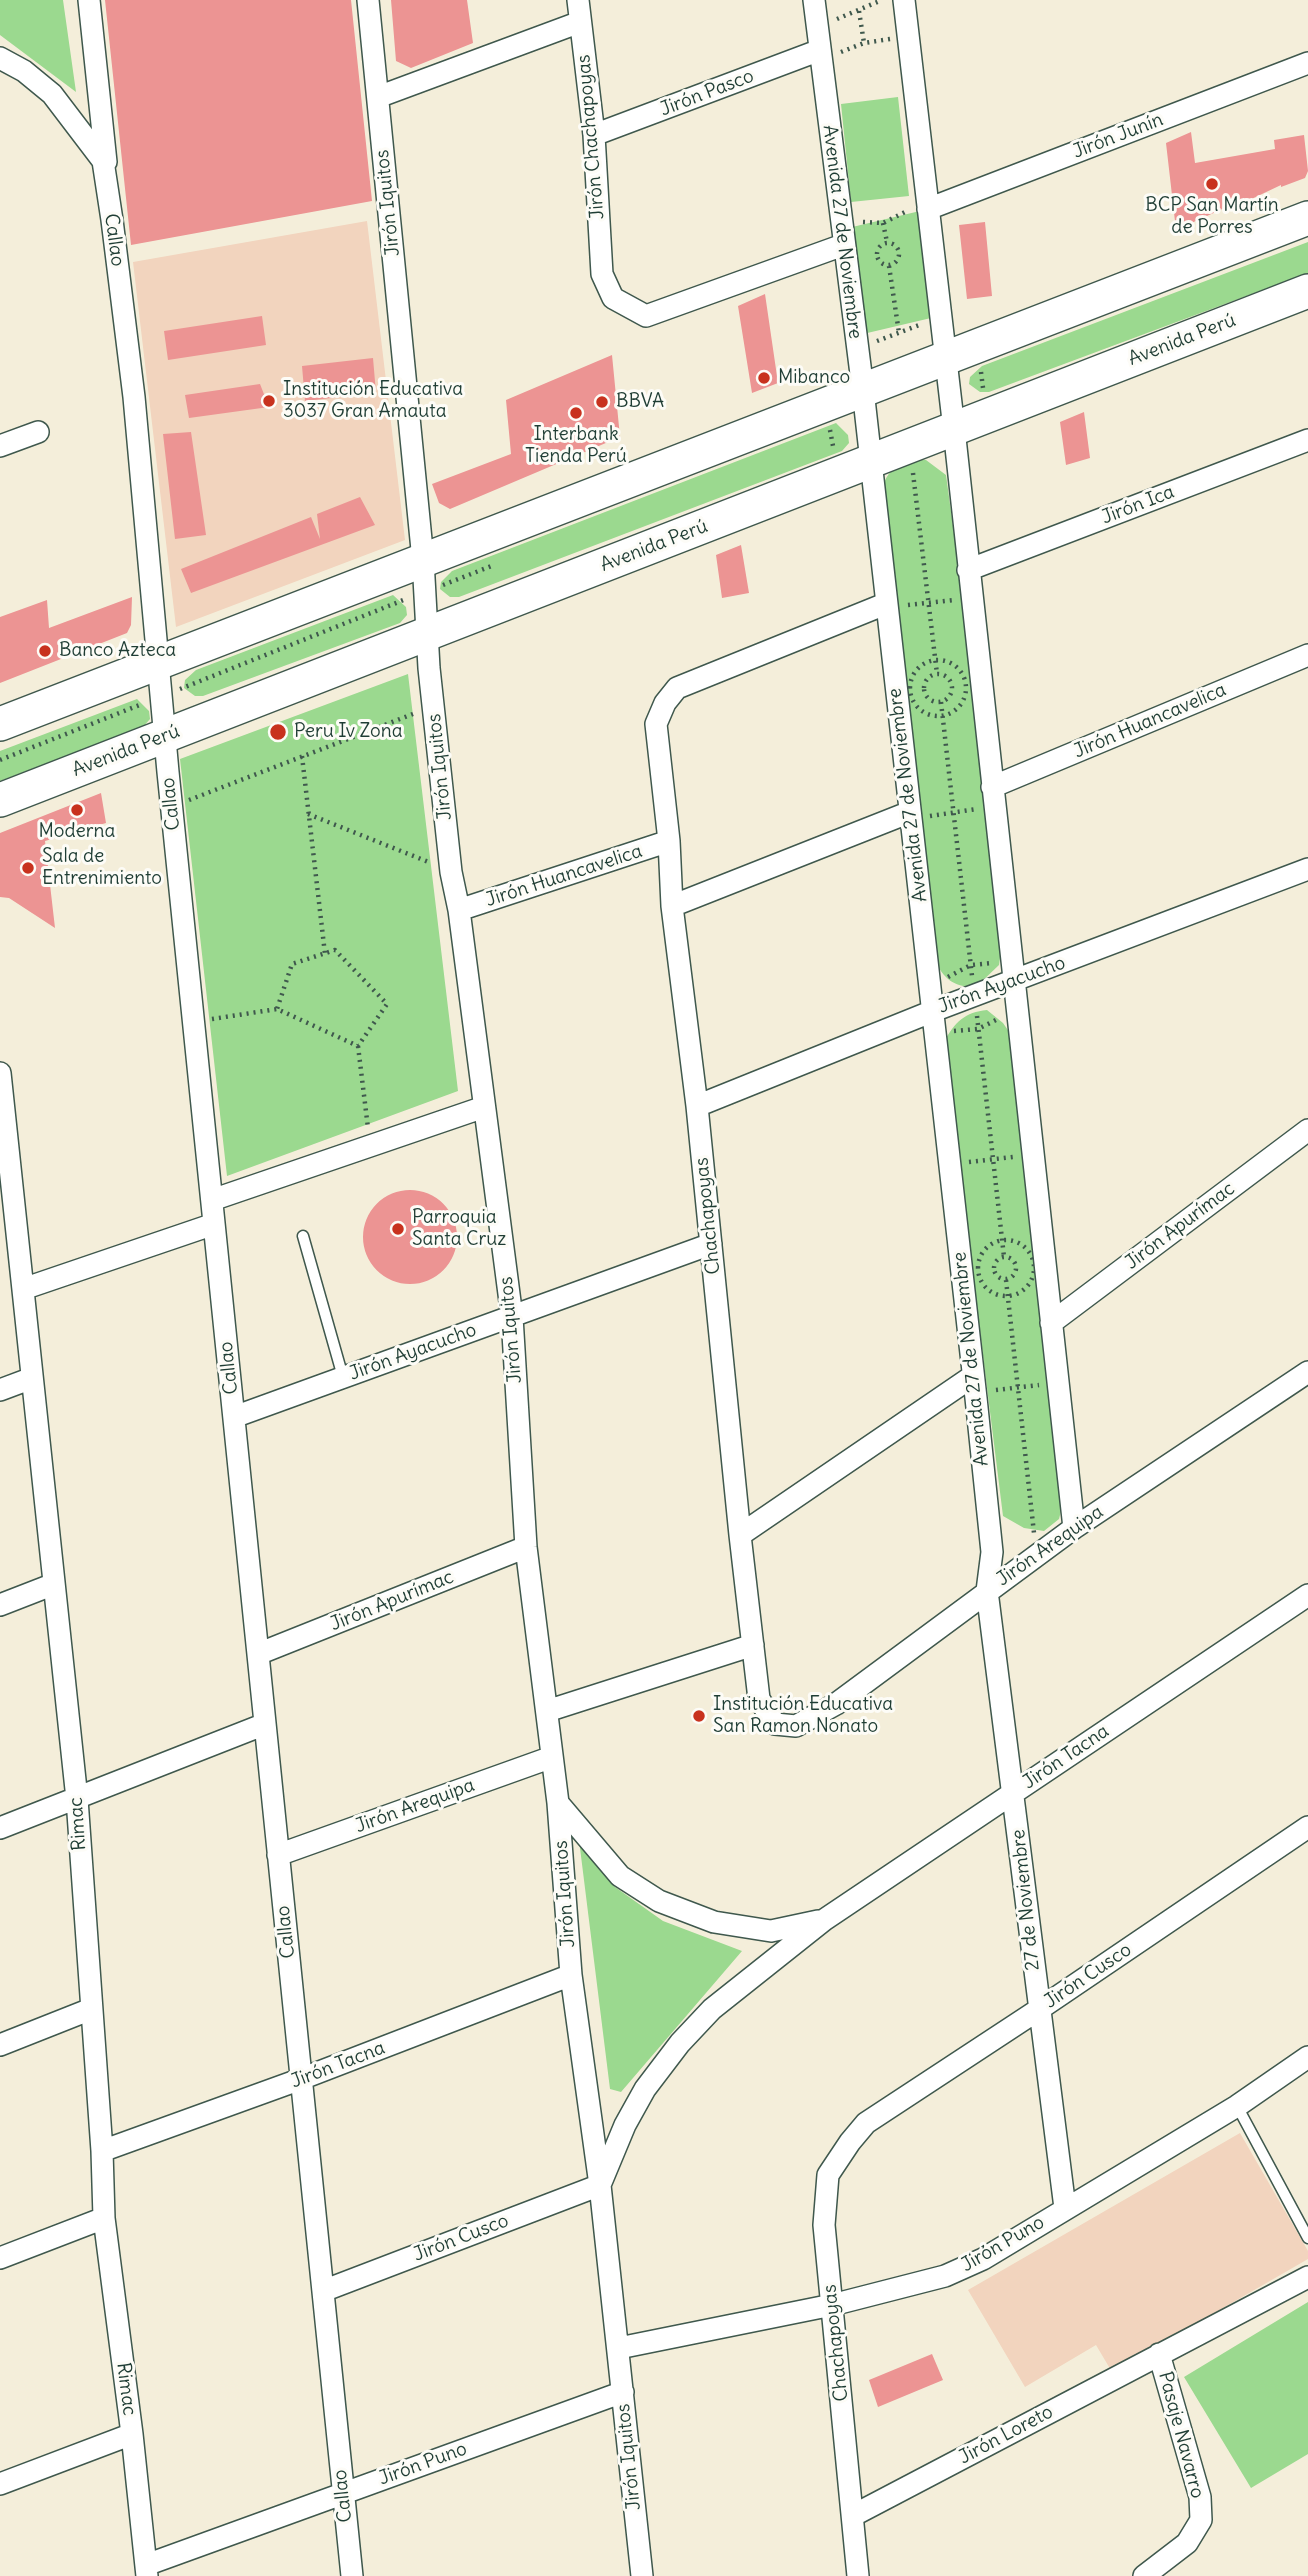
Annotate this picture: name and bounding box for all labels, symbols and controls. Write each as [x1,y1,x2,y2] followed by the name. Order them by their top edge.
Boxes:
[572,54,610,220] street label: Jirón Chachapoyas
[657,65,757,121] street label: Jirón Pasco
[1070,108,1166,164] street label: Jirón Junín
[818,124,866,340] street label: Avenida 27 de Noviembre
[371,148,405,258] street label: Jirón Iquitos
[1204,176,1220,192] marker: BCP San Martín de Porres
[1145,195,1279,239] place label: BCP San Martín de Porres
[99,212,129,268] street label: Callao
[1125,309,1239,371] street label: Avenida Perú
[778,367,850,389] place label: Mibanco
[756,370,772,386] marker: Mibanco
[283,379,463,423] place label: Institución Educativa 3037 Gran Amauta
[616,391,664,413] place label: BBVA
[261,393,277,409] marker: Institución Educativa 3037 Gran Amauta
[594,394,610,410] marker: BBVA
[568,405,584,421] marker: Interbank Tienda Perú
[525,424,627,468] place label: Interbank Tienda Perú
[1098,481,1178,529] street label: Jirón Ica
[597,515,711,577] street label: Avenida Perú
[59,640,176,662] place label: Banco Azteca
[37,643,53,659] marker: Banco Azteca
[1070,679,1230,763] street label: Jirón Huancavelica
[884,687,932,903] street label: Avenida 27 de Noviembre
[423,712,457,822] street label: Jirón Iquitos
[69,720,183,782] street label: Avenida Perú
[294,721,402,743] place label: Peru Iv Zona
[268,722,288,742] marker: Peru Iv Zona
[157,776,185,832] street label: Callao
[69,802,85,818] marker: Moderna
[39,821,115,843] place label: Moderna
[483,840,645,912] street label: Jirón Huancavelica
[42,846,162,890] place label: Sala de Entrenimiento
[20,860,36,876] marker: Sala de Entrenimiento
[935,951,1069,1019] street label: Jirón Ayacucho
[691,1156,725,1276] street label: Chachapoyas
[1121,1177,1239,1275] street label: Jirón Apurímac
[412,1207,506,1251] place label: Parroquia Santa Cruz
[390,1221,406,1237] marker: Parroquia Santa Cruz
[948,1251,994,1467] street label: Avenida 27 de Noviembre
[495,1276,527,1384] street label: Jirón Iquitos
[346,1318,480,1386] street label: Jirón Ayacucho
[215,1340,243,1396] street label: Callao
[992,1501,1108,1591] street label: Jirón Arequipa
[327,1566,457,1636] street label: Jirón Apurímac
[713,1694,893,1738] place label: Institución Educativa San Ramon Nonato
[691,1708,707,1724] marker: Institución Educativa San Ramon Nonato
[1019,1720,1113,1794] street label: Jirón Tacna
[352,1774,478,1838] street label: Jirón Arequipa
[65,1797,91,1851] street label: Rimac
[1007,1828,1045,1972] street label: 27 de Noviembre
[550,1840,580,1948] street label: Jirón Iquitos
[272,1904,300,1960] street label: Callao
[1040,1939,1136,2013] street label: Jirón Cusco
[288,2037,388,2093] street label: Jirón Tacna
[410,2209,512,2267] street label: Jirón Cusco
[957,2211,1049,2277] street label: Jirón Puno
[819,2283,853,2403] street label: Chachapoyas
[111,2361,141,2417] street label: Rimac
[1153,2369,1209,2501] street label: Pasaje Navarro
[955,2401,1057,2469] street label: Jirón Loreto
[612,2402,646,2512] street label: Jirón Iquitos
[376,2438,470,2490] street label: Jirón Puno
[329,2468,357,2524] street label: Callao

